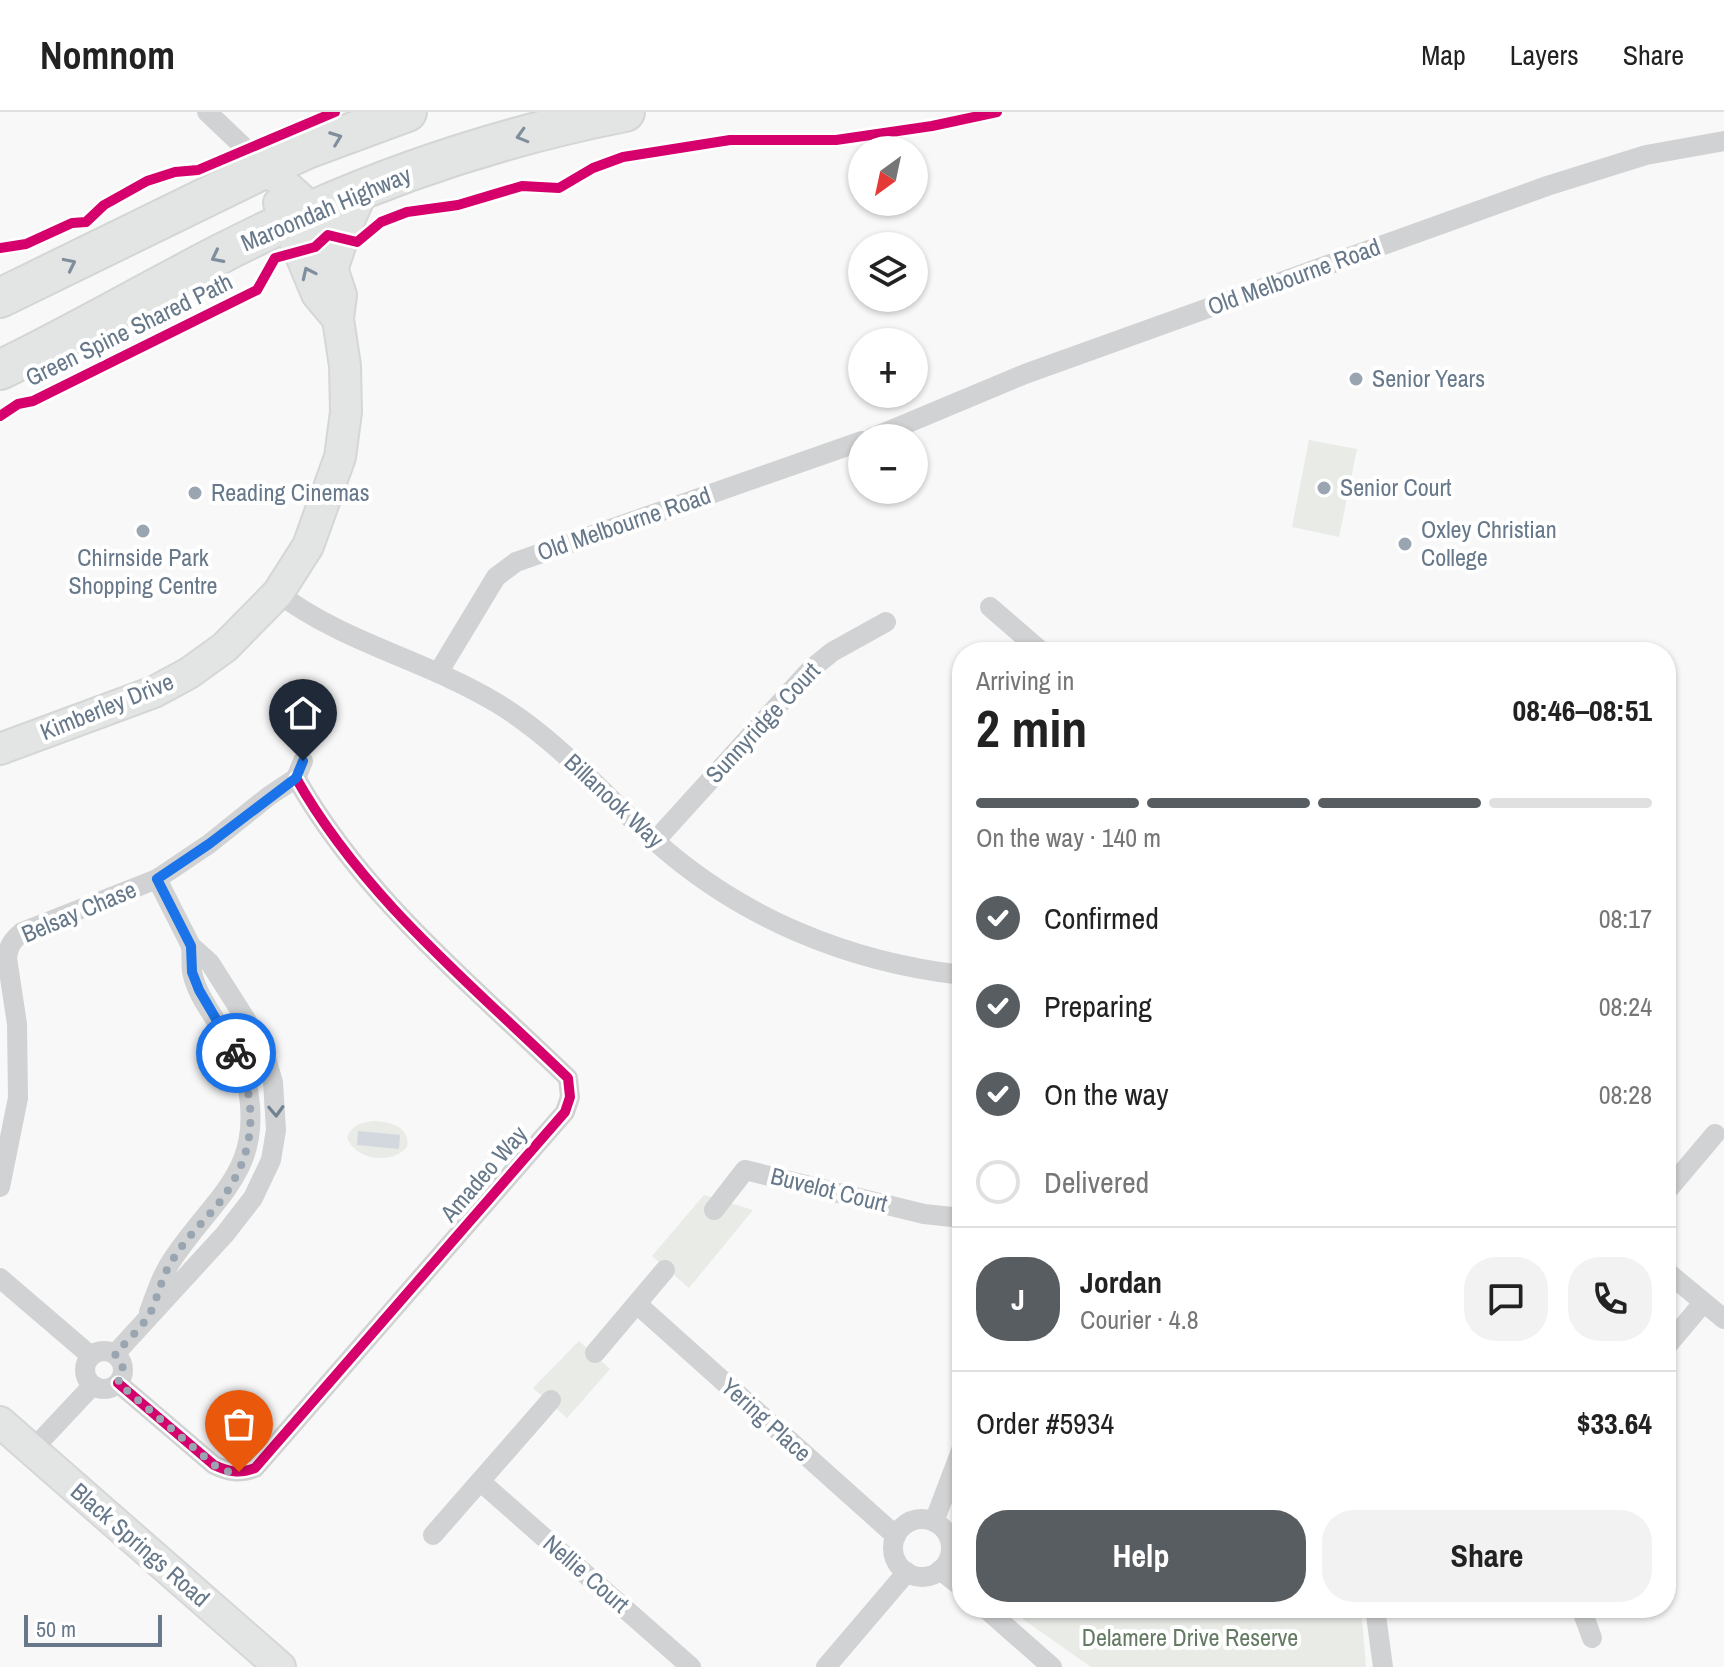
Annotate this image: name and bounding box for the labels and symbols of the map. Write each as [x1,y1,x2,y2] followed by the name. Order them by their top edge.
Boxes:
[515,126,529,143] one-way arrow
[328,131,342,148] one-way arrow
[848,136,928,216] north arrow
[236,158,416,258] street label: Maroondah Highway
[1203,230,1384,322] street label: Old Melbourne Road
[211,248,226,263] one-way arrow
[62,258,76,274] one-way arrow
[20,265,237,393] street label: Green Spine Shared Path
[302,267,318,281] one-way arrow
[1372,362,1485,394] place label: Senior Years
[1347,370,1365,388] marker: Senior Years
[1340,471,1452,503] place label: Senior Court
[211,476,370,508] place label: Reading Cinemas
[533,478,715,568] street label: Old Melbourne Road
[1315,479,1333,497] marker: Senior Court
[186,484,204,502] marker: Reading Cinemas
[1421,513,1557,573] place label: Oxley Christian College
[134,522,152,540] marker: Chirnside Park Shopping Centre
[1396,535,1414,553] marker: Oxley Christian College
[69,541,217,601] place label: Chirnside Park Shopping Centre
[698,655,827,790] street label: Sunnyridge Court
[35,665,178,747] street label: Kimberley Drive
[269,679,337,761] pin
[558,746,671,855] street label: Billanook Way
[16,873,141,950] street label: Belsay Chase
[196,1013,276,1093] courier
[267,1105,284,1118] one-way arrow
[432,1118,534,1229] street label: Amadeo Way
[768,1159,891,1219] street label: Buvelot Court
[715,1370,819,1468] street label: Yering Place
[205,1390,273,1472] pin
[65,1475,217,1613] street label: Black Springs Road
[537,1527,637,1620] street label: Nellie Court
[24,1611,162,1647] scale bar
[1082,1621,1298,1653] park label: Delamere Drive Reserve

